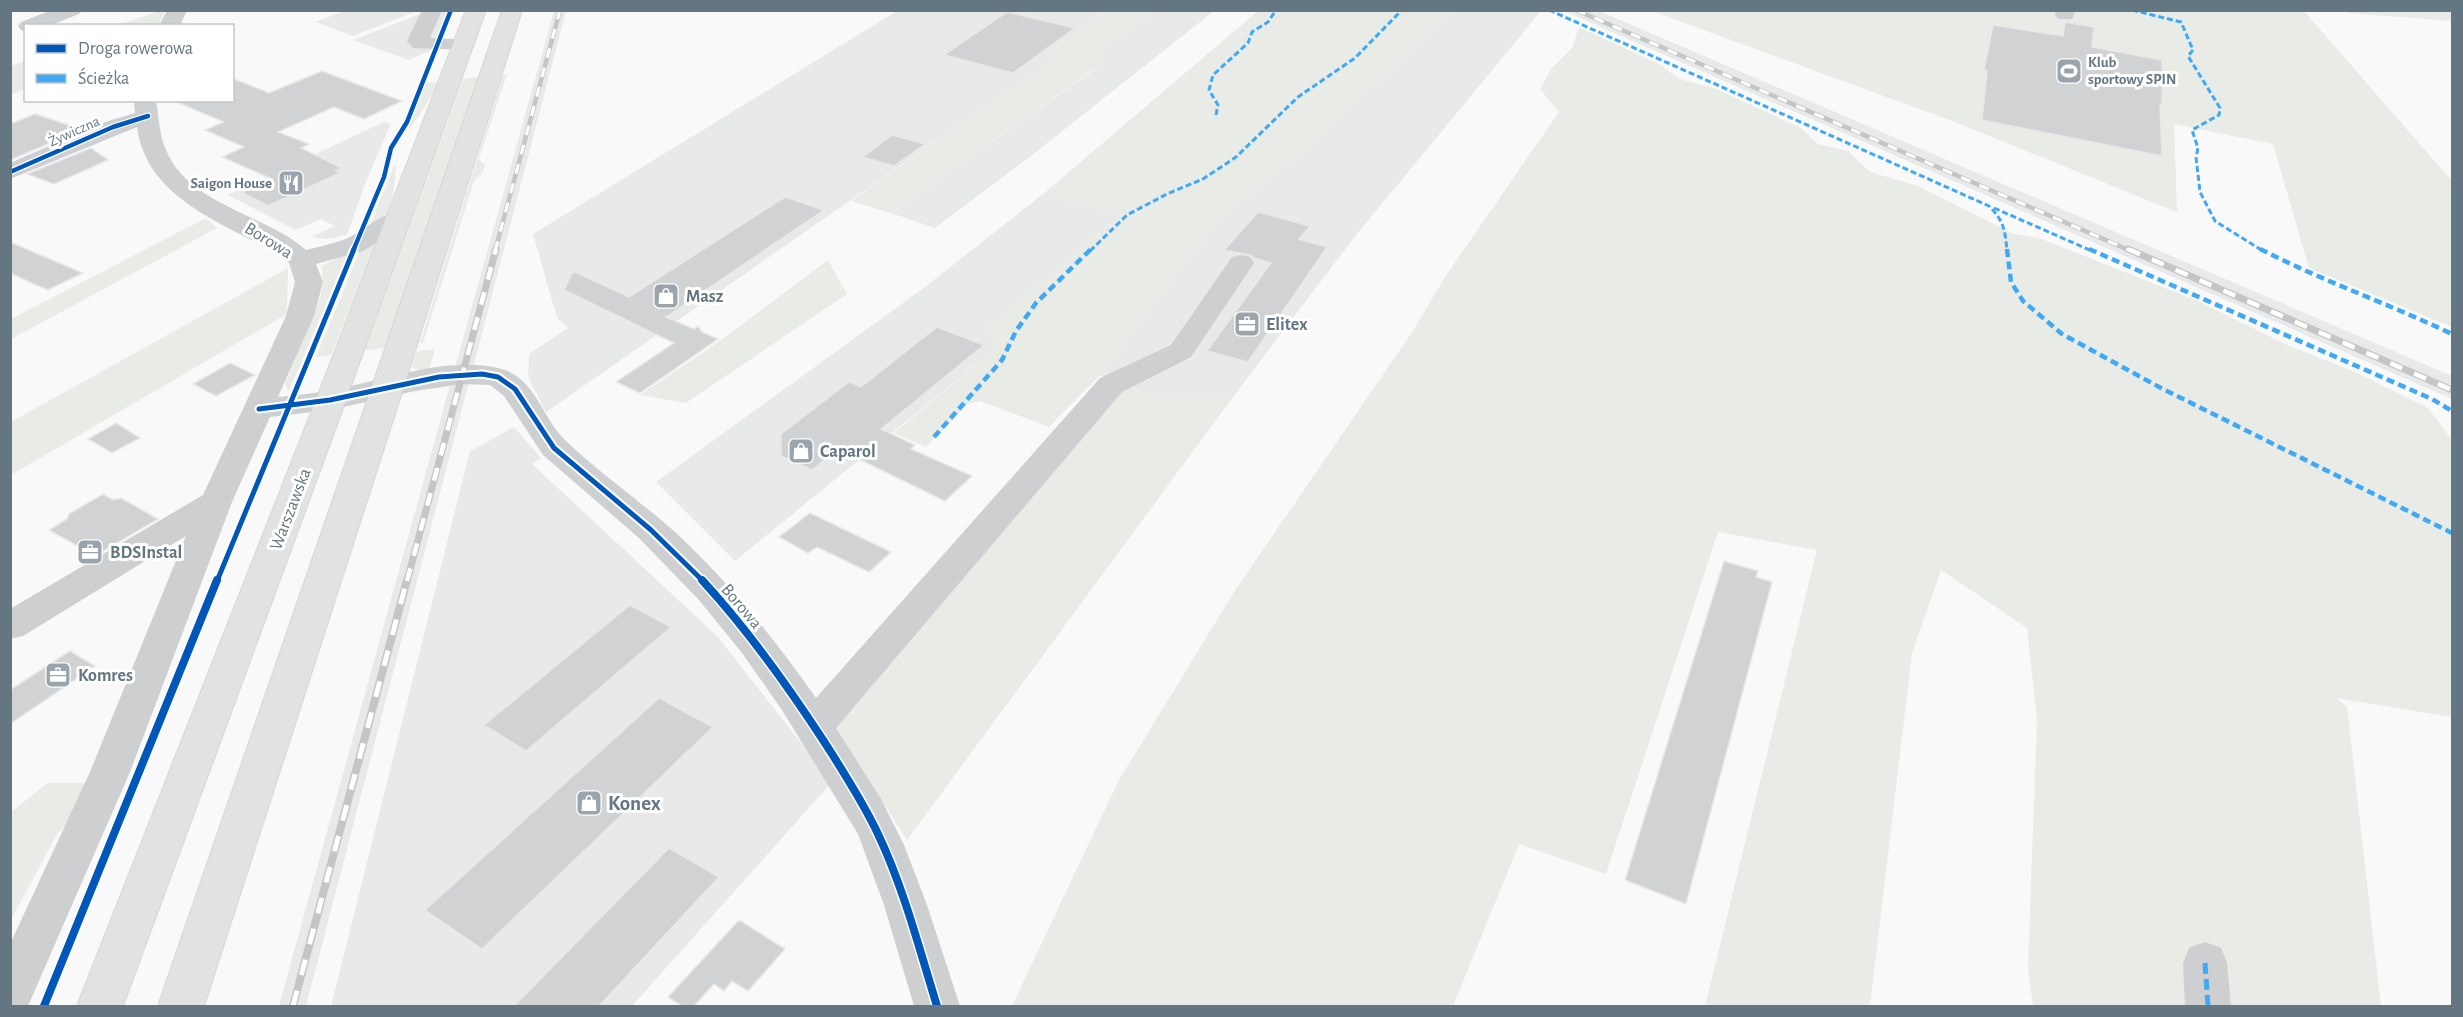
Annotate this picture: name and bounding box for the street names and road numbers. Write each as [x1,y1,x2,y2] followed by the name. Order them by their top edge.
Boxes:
[45,112,102,149] street label: Żywiczna
[241,219,296,262] street label: Borowa
[267,466,315,553] street label: Warszawska
[717,581,765,633] street label: Borowa

